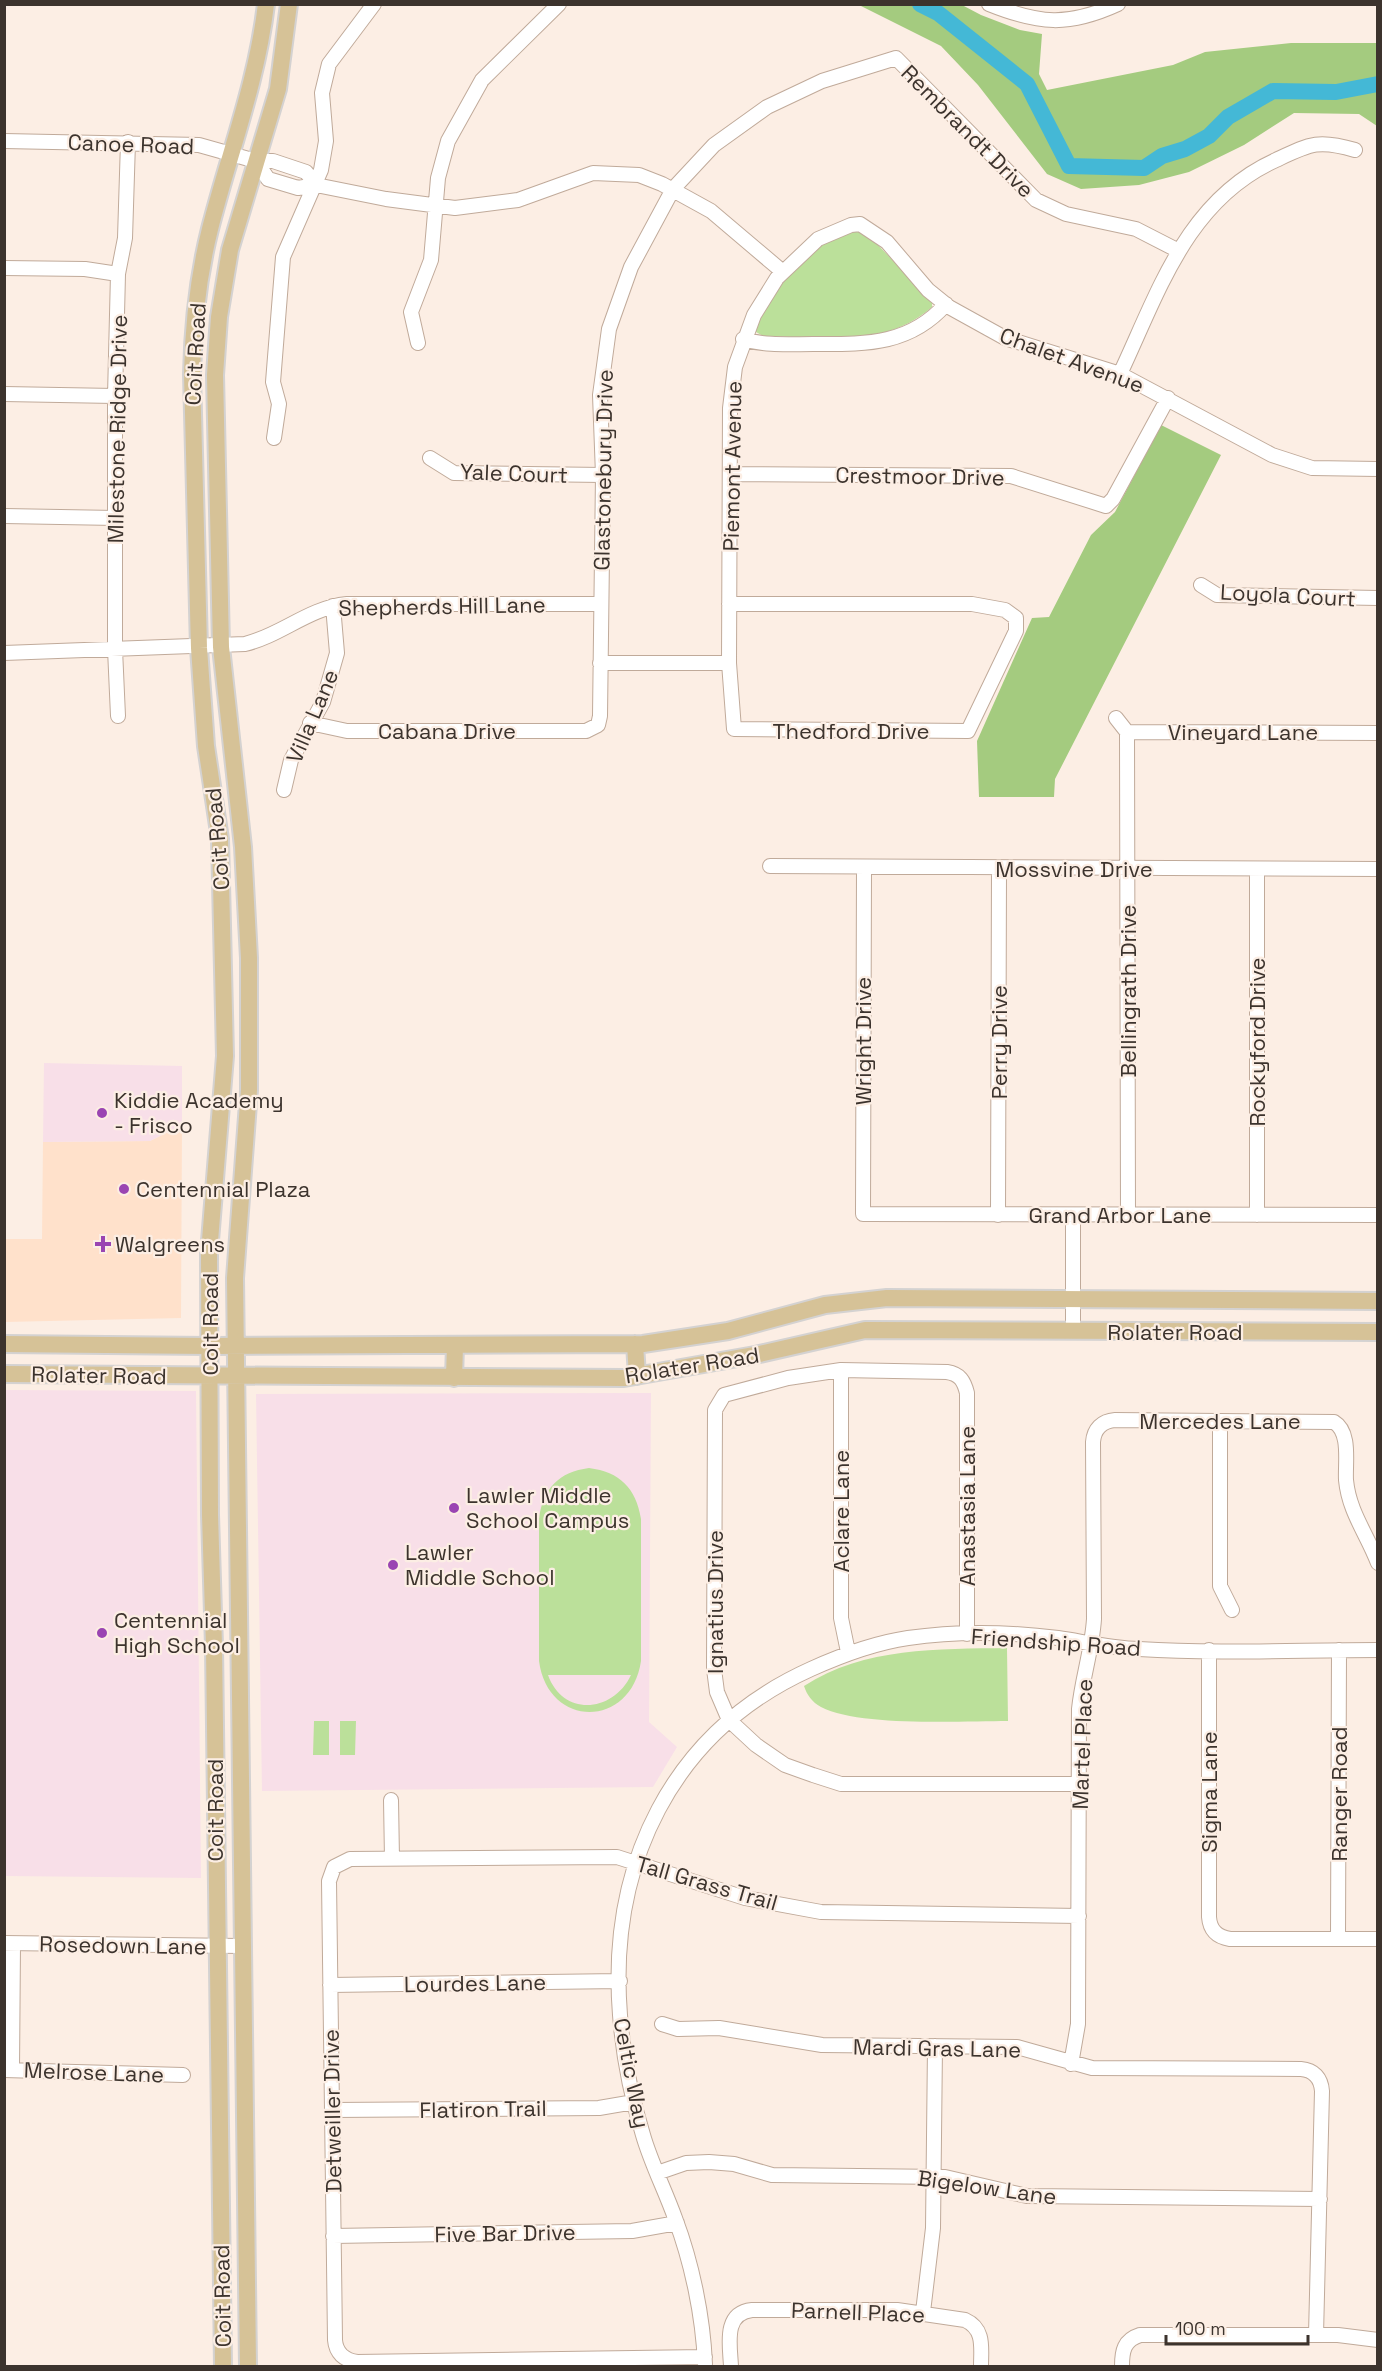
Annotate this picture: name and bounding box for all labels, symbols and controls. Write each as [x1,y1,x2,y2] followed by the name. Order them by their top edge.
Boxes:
[896,59,1040,203] street label: Rembrandt Drive
[67,128,195,160] street label: Canoe Road
[178,302,212,406] street label: Coit Road
[101,314,133,544] street label: Milestone Ridge Drive
[996,321,1148,399] street label: Chalet Avenue
[587,369,619,571] street label: Glastonebury Drive
[717,381,747,551] street label: Piemont Avenue
[460,457,568,489] street label: Yale Court
[835,461,1005,491] street label: Crestmoor Drive
[1219,577,1357,613] street label: Loyola Court
[338,590,546,622] street label: Shepherds Hill Lane
[280,665,344,767] street label: Villa Lane
[378,717,516,745] street label: Cabana Drive
[773,717,929,745] street label: Thedford Drive
[1168,718,1318,746] street label: Vineyard Lane
[199,787,235,891] street label: Coit Road
[995,855,1153,883] street label: Mossvine Drive
[1114,904,1142,1078] street label: Bellingrath Drive
[1243,957,1271,1127] street label: Rockyford Drive
[849,977,877,1105] street label: Wright Drive
[985,985,1013,1099] street label: Perry Drive
[114,1086,284,1139] place label: Kiddie Academy - Frisco
[95,1106,109,1120] marker: Kiddie Academy - Frisco
[136,1175,311,1203] place label: Centennial Plaza
[117,1182,131,1196] marker: Centennial Plaza
[1028,1201,1212,1229] street label: Grand Arbor Lane
[115,1230,225,1258] place label: Walgreens
[96,1237,110,1251] marker: Walgreens
[196,1273,224,1375] street label: Coit Road
[1107,1318,1243,1346] street label: Rolater Road
[623,1341,761,1389] street label: Rolater Road
[31,1360,167,1390] street label: Rolater Road
[1139,1407,1301,1435] street label: Mercedes Lane
[953,1426,981,1586] street label: Anastasia Lane
[827,1450,855,1572] street label: Aclare Lane
[466,1481,629,1534] place label: Lawler Middle School Campus
[447,1501,461,1515] marker: Lawler Middle School Campus
[701,1530,729,1674] street label: Ignatius Drive
[405,1538,555,1591] place label: Lawler Middle School
[386,1558,400,1572] marker: Lawler Middle School
[114,1606,240,1659] place label: Centennial High School
[970,1622,1142,1662] street label: Friendship Road
[95,1626,109,1640] marker: Centennial High School
[1066,1678,1098,1810] street label: Martel Place
[1325,1726,1353,1862] street label: Ranger Road
[1195,1731,1223,1853] street label: Sigma Lane
[201,1759,229,1861] street label: Coit Road
[633,1849,781,1917] street label: Tall Grass Trail
[39,1930,207,1960] street label: Rosedown Lane
[404,1968,546,1998] street label: Lourdes Lane
[608,2016,656,2130] street label: Celtic Way
[317,2029,347,2193] street label: Detweiller Drive
[853,2033,1021,2063] street label: Mardi Gras Lane
[23,2056,165,2088] street label: Melrose Lane
[419,2094,547,2124] street label: Flatiron Trail
[916,2163,1058,2211] street label: Bigelow Lane
[434,2218,576,2248] street label: Five Bar Drive
[207,2244,237,2348] street label: Coit Road
[791,2296,925,2328] street label: Parnell Place
[1166,2308,1308,2346] scale bar
[1175,2317,1226,2340] text: 100 m

